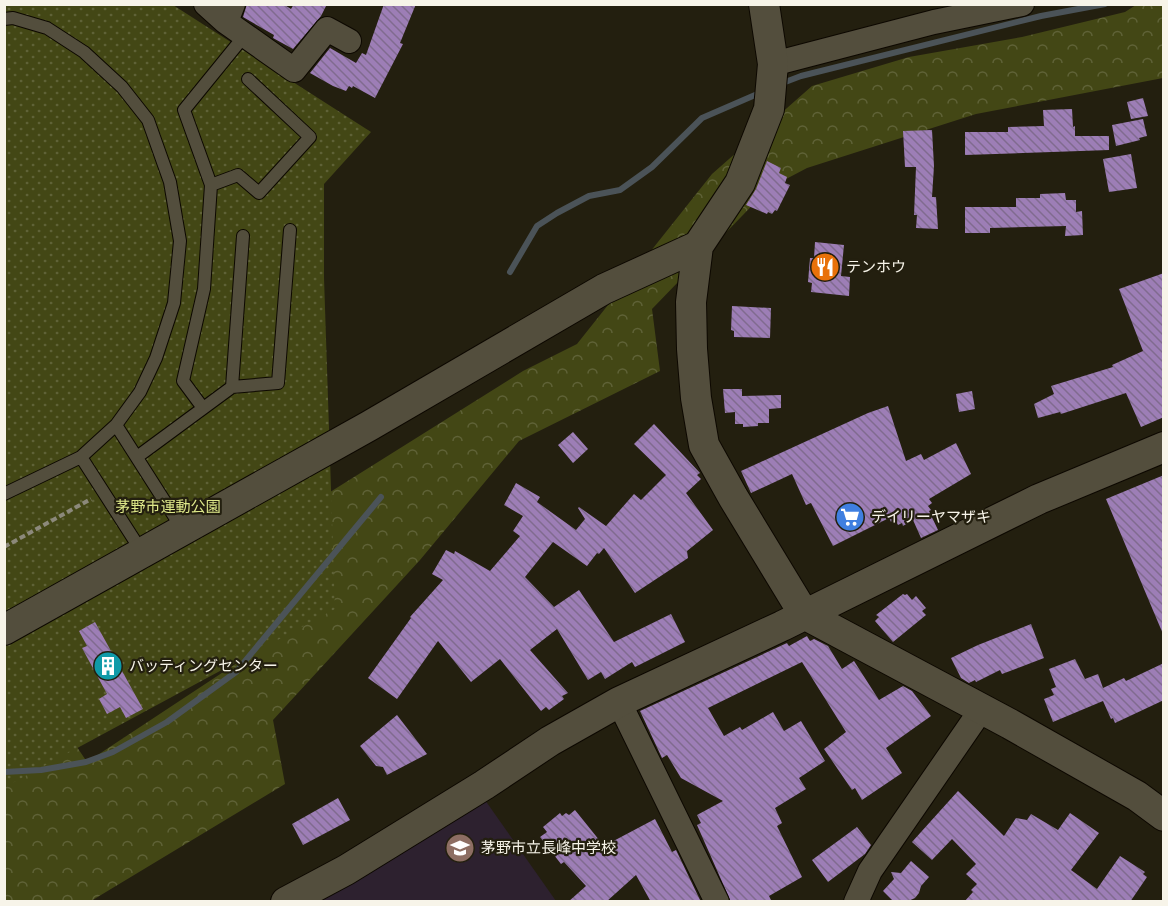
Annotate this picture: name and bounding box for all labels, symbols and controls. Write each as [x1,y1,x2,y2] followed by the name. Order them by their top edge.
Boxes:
[809,251,841,283] restaurant icon: テンホウ
[846,258,906,276] place label: テンホウ
[115,498,221,516] park label: 茅野市運動公園
[834,501,866,533] supermarket icon: デイリーヤマザキ
[871,508,991,526] place label: デイリーヤマザキ
[92,650,124,682] building icon: バッティングセンター
[129,657,278,675] place label: バッティングセンター
[444,832,476,864] school or university icon: 茅野市立長峰中学校
[481,839,616,857] place label: 茅野市立長峰中学校

